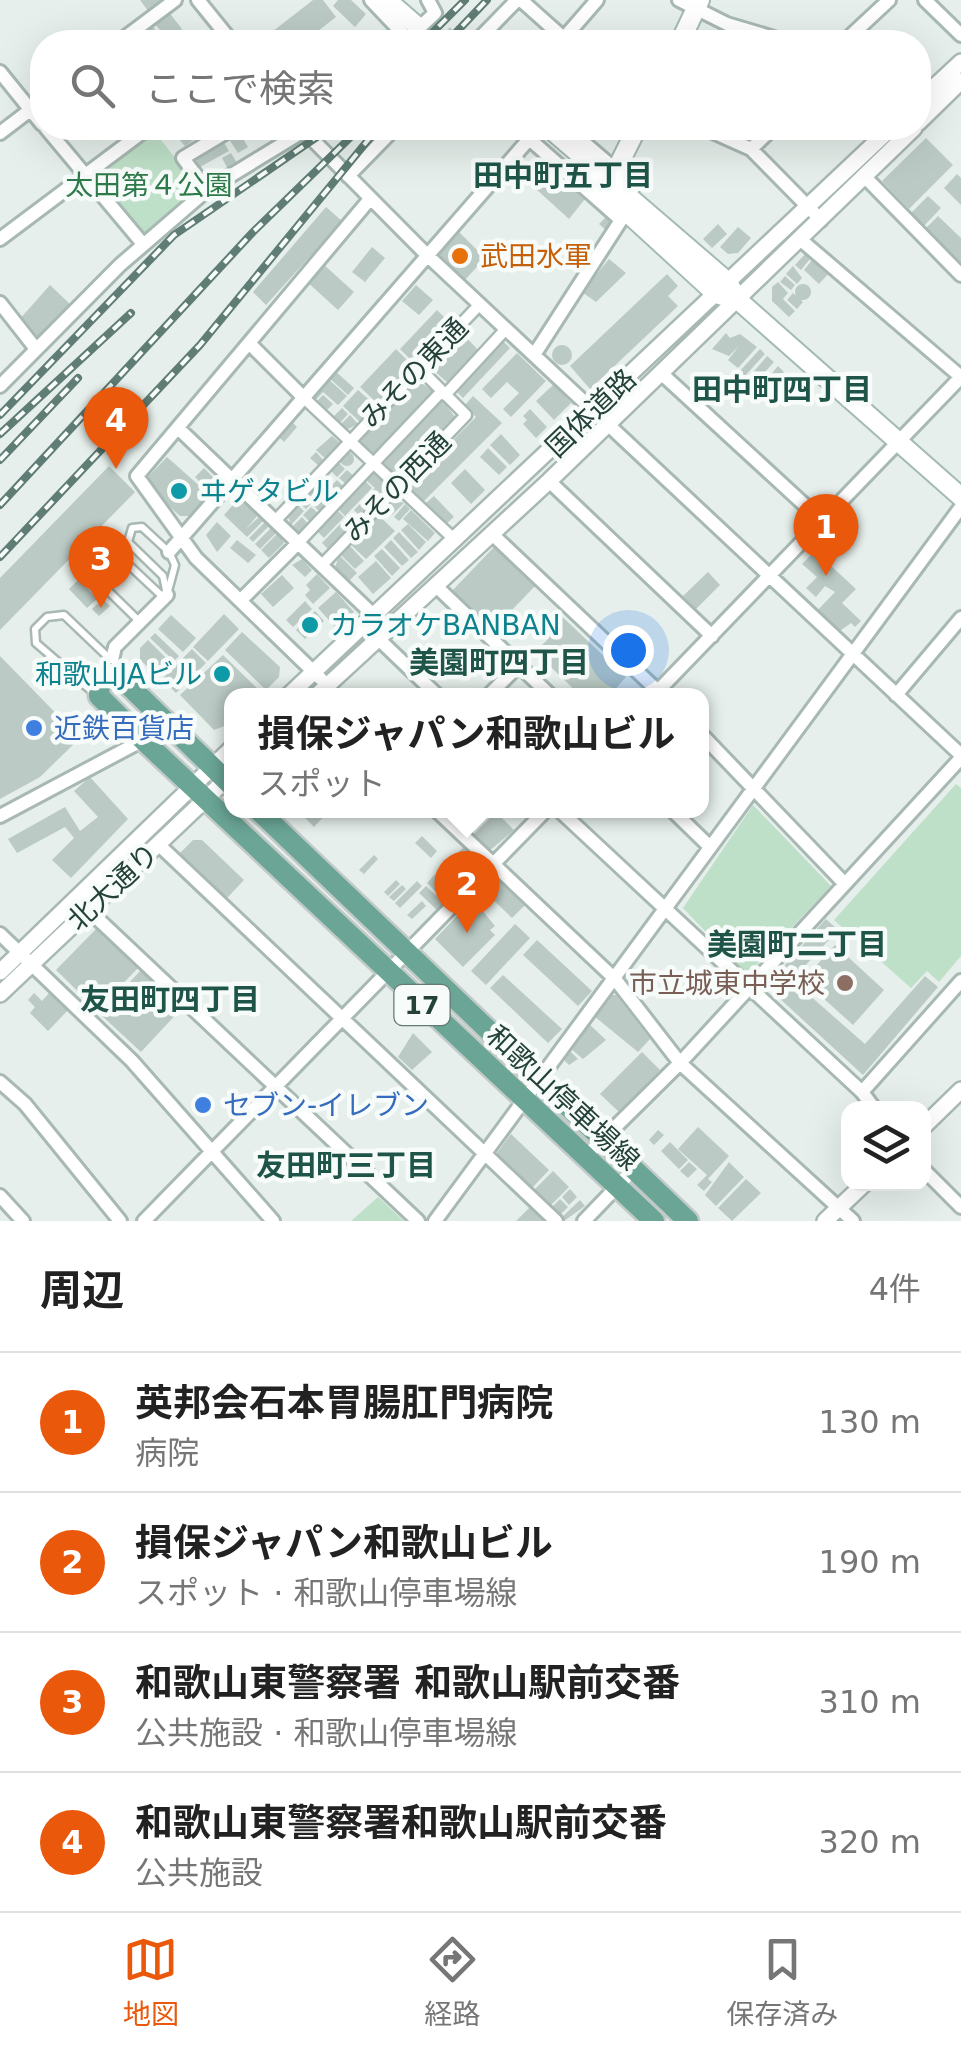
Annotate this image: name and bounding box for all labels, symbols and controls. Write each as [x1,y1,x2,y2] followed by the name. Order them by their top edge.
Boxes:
[30,30,931,140] search box
[65,58,120,113] icon: search
[145,67,335,111] text: ここで検索
[473,158,653,193] district label: 田中町五丁目
[65,169,233,202] park label: 太田第４公園
[480,240,592,273] place label: 武田水軍
[449,245,471,267] marker: 武田水軍
[353,311,475,435] street label: みその東通
[539,362,643,464] street label: 国体道路
[692,372,872,407] district label: 田中町四丁目
[84,386,148,469] pin: 4
[336,425,458,549] street label: みその西通
[199,475,339,508] place label: ヰゲタビル
[168,480,190,502] marker: ヰゲタビル
[794,494,858,576] pin: 1
[68,526,134,608] pin: 3
[330,609,561,642] place label: カラオケBANBAN
[299,614,321,636] marker: カラオケBANBAN
[603,625,654,676] your location
[409,645,589,680] district label: 美園町四丁目
[35,658,202,691] place label: 和歌山JAビル
[211,663,233,685] marker: 和歌山JAビル
[224,688,709,818] popup
[54,712,194,745] place label: 近鉄百貨店
[257,712,676,756] text: 損保ジャパン和歌山ビル
[23,717,45,739] marker: 近鉄百貨店
[257,765,386,803] text: スポット
[61,837,165,937] street label: 北大通り
[434,850,500,933] pin: 2
[707,927,887,962] district label: 美園町二丁目
[629,967,825,1000] place label: 市立城東中学校
[834,972,856,994] marker: 市立城東中学校
[80,982,260,1017] district label: 友田町四丁目
[394,985,450,1025] road number: 17
[480,1019,646,1177] street label: 和歌山停車場線
[223,1089,429,1122] place label: セブン-イレブン
[192,1094,214,1116] marker: セブン-イレブン
[841,1101,931,1191] map controls
[841,1101,931,1191] button: layers
[256,1148,436,1183] district label: 友田町三丁目
[40,1266,124,1315] text: 周辺
[869,1270,921,1308] text: 4件
[135,1381,553,1425] text: 英邦会石本胃腸肛門病院
[61,1403,84,1441] text: 1
[819,1403,921,1441] text: 130 m
[135,1434,199,1472] text: 病院
[135,1521,553,1565] text: 損保ジャパン和歌山ビル
[61,1543,84,1581] text: 2
[819,1543,921,1581] text: 190 m
[135,1574,518,1612] text: スポット · 和歌山停車場線
[135,1661,680,1705] text: 和歌山東警察署 和歌山駅前交番
[61,1683,84,1721] text: 3
[819,1683,921,1721] text: 310 m
[135,1714,518,1752] text: 公共施設 · 和歌山停車場線
[135,1801,667,1845] text: 和歌山東警察署和歌山駅前交番
[61,1823,84,1861] text: 4
[819,1823,921,1861] text: 320 m
[135,1854,263,1892] text: 公共施設
[123,1932,179,2032] tab: 地図
[424,1932,480,2032] tab: 経路
[726,1932,838,2032] tab: 保存済み

